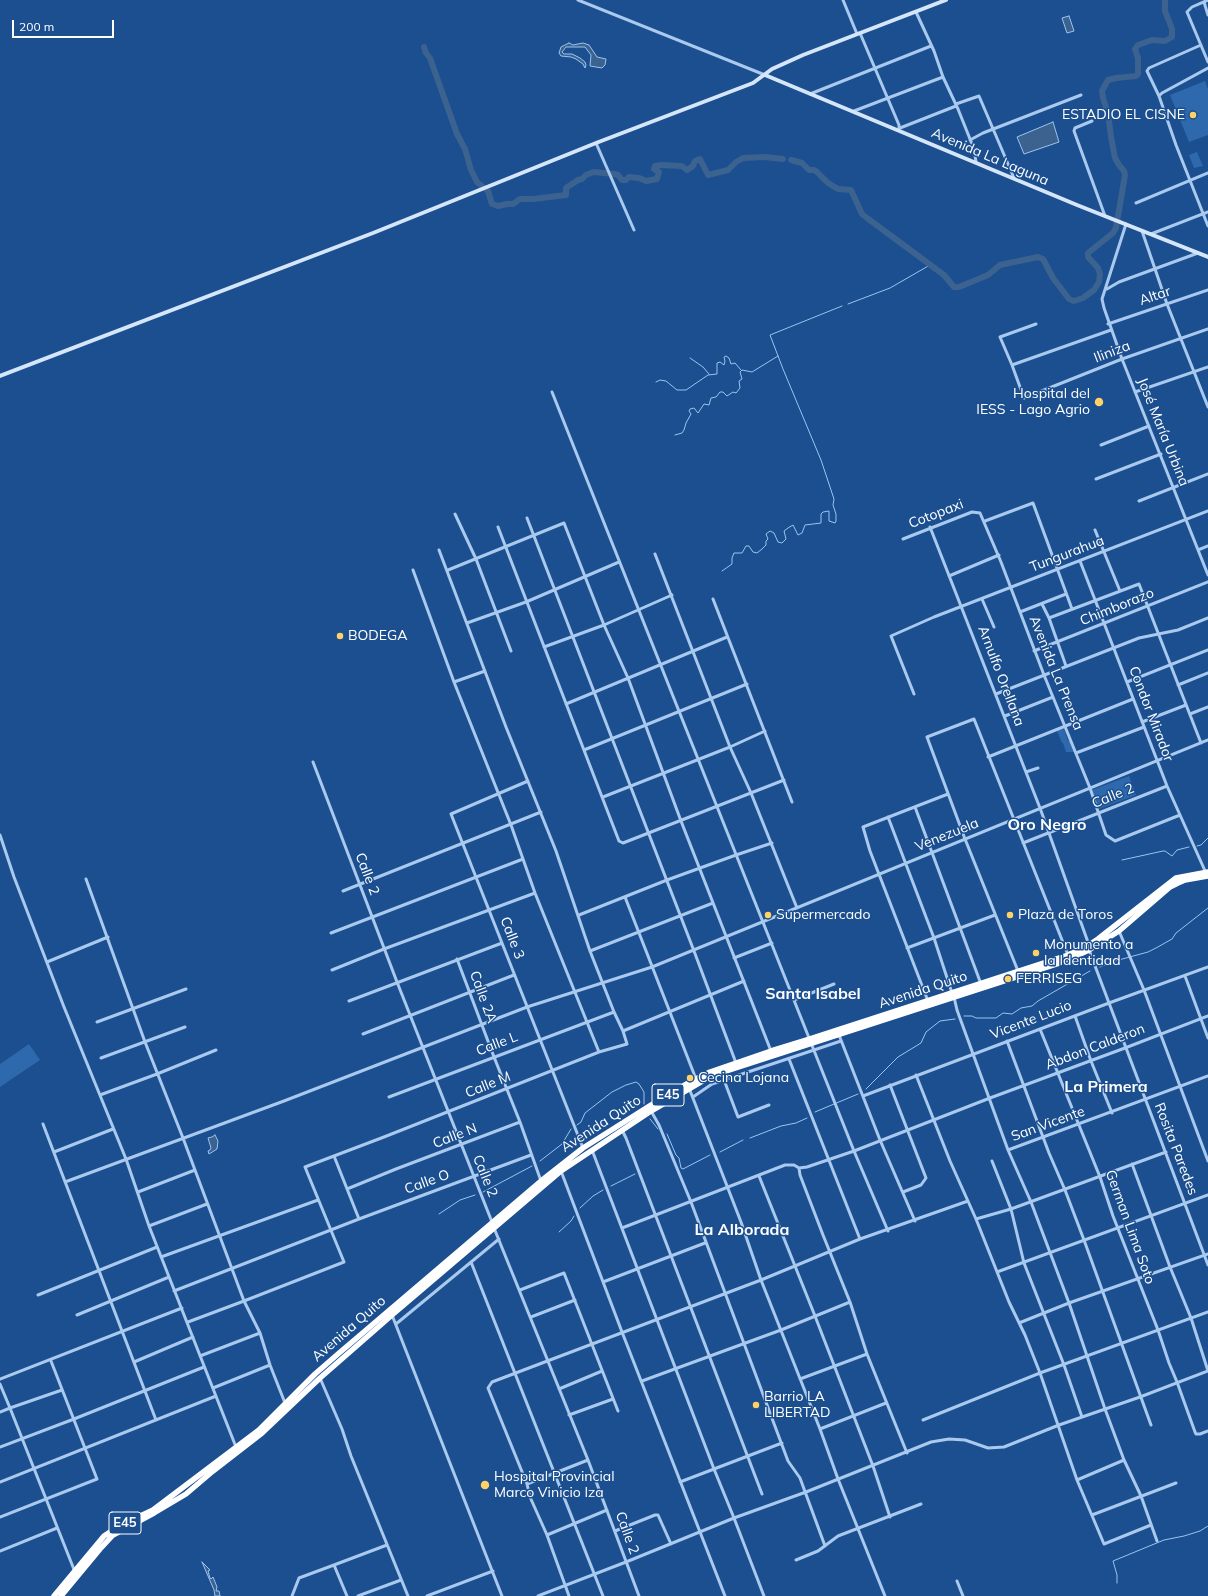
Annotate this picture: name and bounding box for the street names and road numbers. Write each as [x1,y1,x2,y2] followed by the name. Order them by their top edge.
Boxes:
[929,125,1051,189] street label: Avenida La Laguna
[1137,283,1173,309] street label: Altar
[1092,337,1132,367] street label: Iliniza
[1134,375,1192,489] street label: José María Urbina
[906,496,966,532] street label: Cotopaxi
[1027,532,1107,576] street label: Tungurahua
[1078,585,1156,629] street label: Chimborazo
[1025,613,1087,733] street label: Avenida La Prensa
[974,623,1028,729] street label: Arnulfo Orellana
[1125,664,1177,764] street label: Condor Mirador
[1089,780,1137,812] street label: Calle 2
[913,815,981,855] street label: Venezuela
[351,850,383,898] street label: Calle 2
[496,914,528,962] street label: Calle 3
[877,968,969,1012] street label: Avenida Quito
[466,969,500,1025] street label: Calle 2A
[988,997,1074,1043] street label: Vicente Lucio
[1043,1020,1147,1074] street label: Abdon Calderon
[474,1028,520,1060] street label: Calle L
[463,1068,513,1102] street label: Calle M
[652,1084,684,1106] road number: E45
[558,1092,644,1156] street label: Avenida Quito
[1151,1100,1201,1198] street label: Rosita Paredes
[1009,1103,1087,1145] street label: San Vicente
[430,1120,480,1152] street label: Calle N
[469,1152,501,1200] street label: Calle 2
[402,1166,452,1198] street label: Calle O
[1102,1168,1158,1286] street label: German Lima Soto
[309,1293,389,1365] street label: Avenida Quito
[612,1509,642,1557] street label: Calle 2
[109,1512,141,1534] road number: E45

